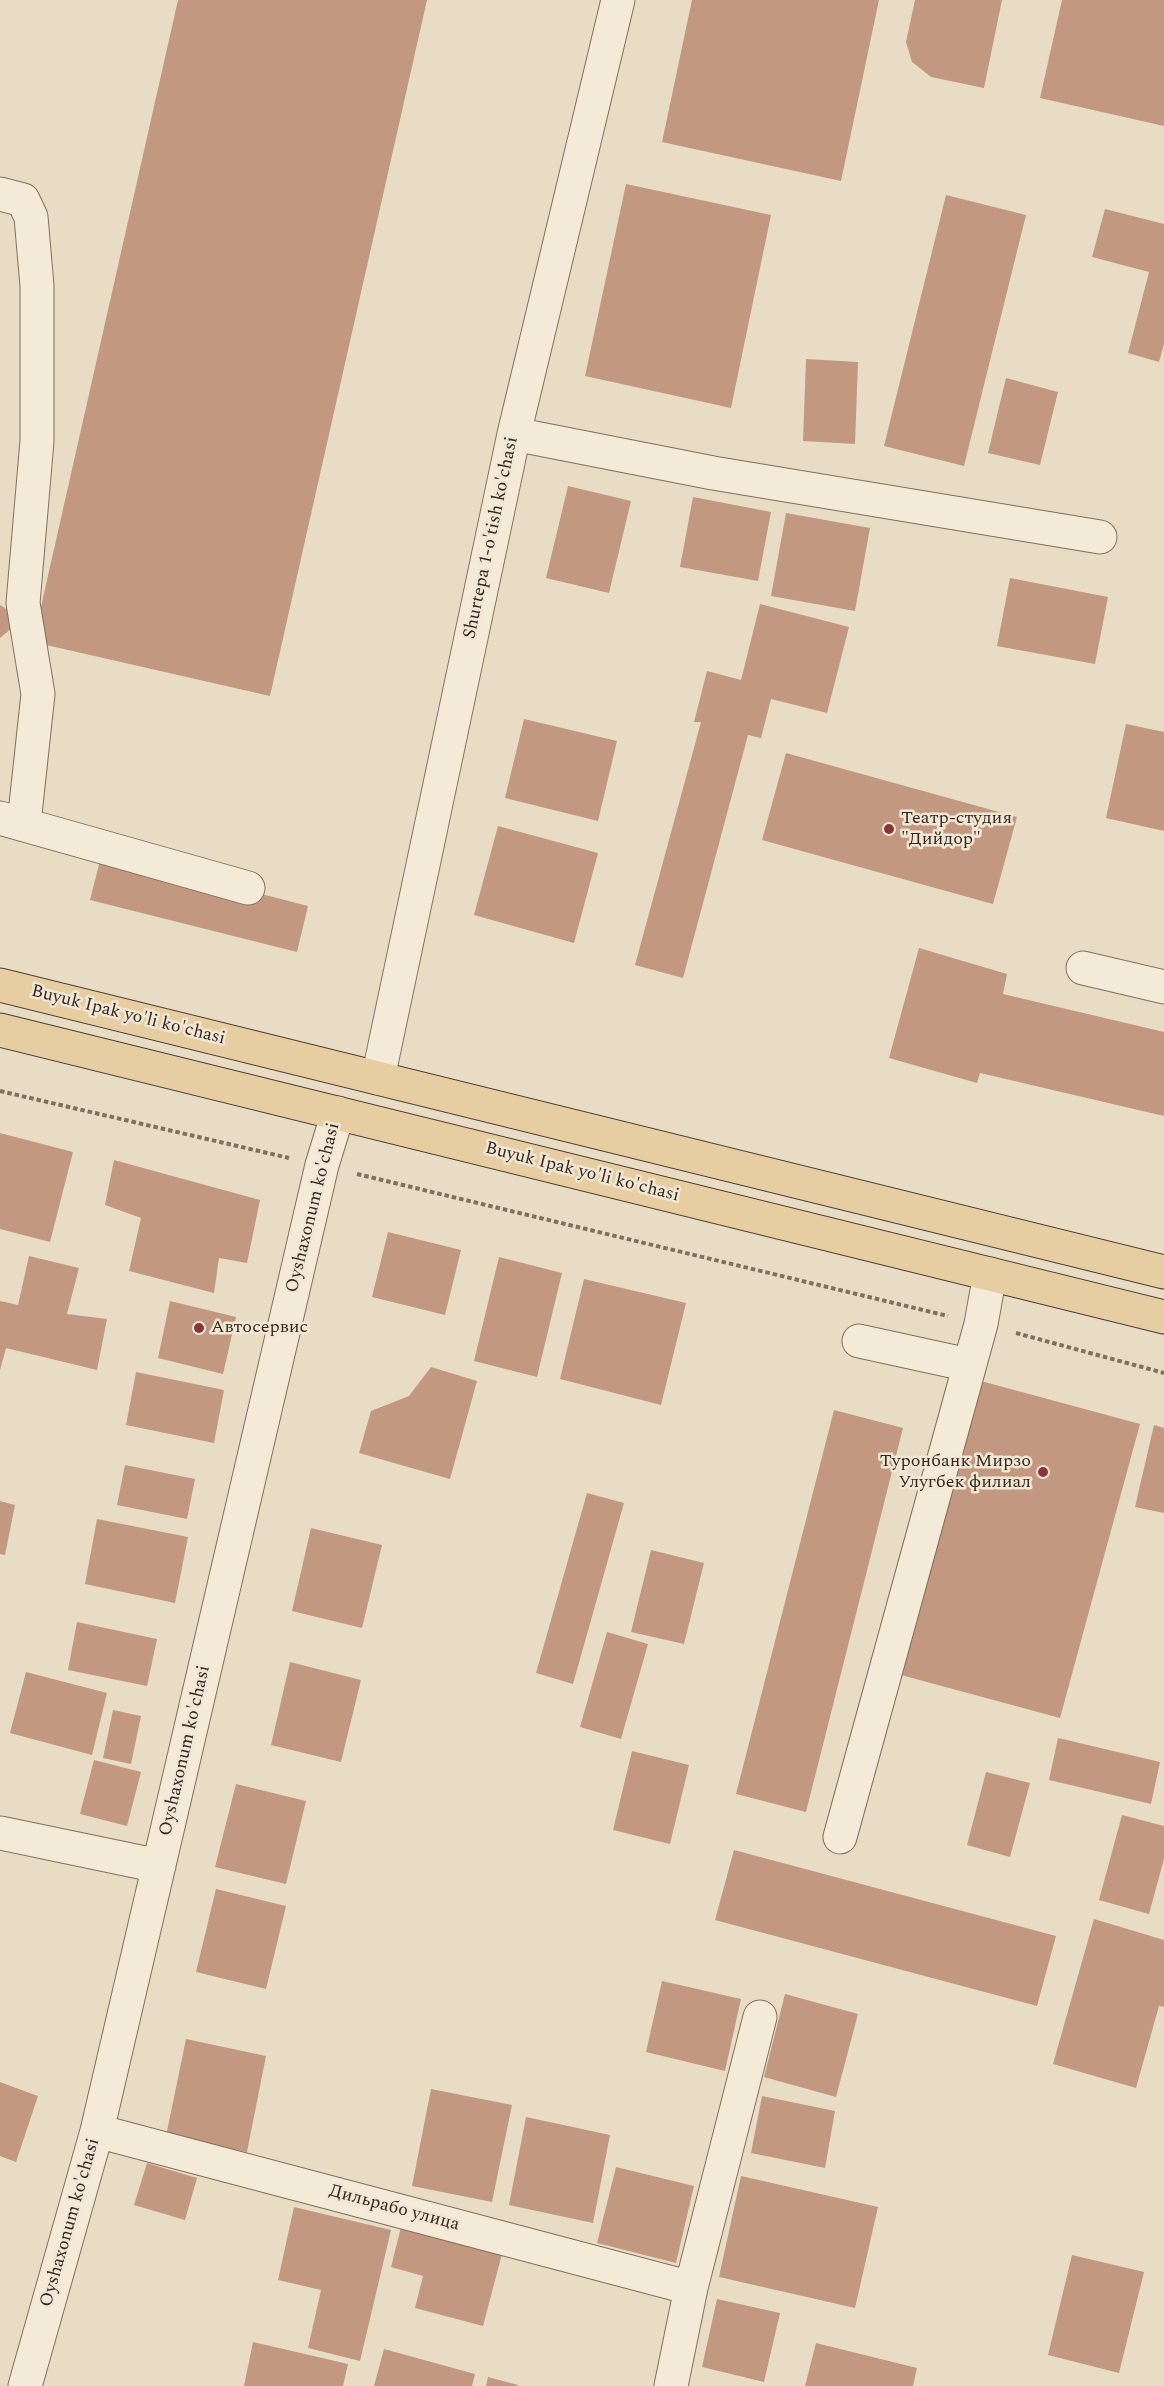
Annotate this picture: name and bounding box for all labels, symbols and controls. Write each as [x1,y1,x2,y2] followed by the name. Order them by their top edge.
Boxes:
[460,435,524,641] street label: Shurtepa 1-o'tish ko'chasi
[901,808,1012,850] place label: Театр-студия "Дийдор"
[882,822,896,836] marker: Театр-студия "Дийдор"
[29,981,227,1051] street label: Buyuk Ipak yo'li ko'chasi
[282,1121,346,1295] street label: Oyshaxonum ko'chasi
[483,1138,681,1208] street label: Buyuk Ipak yo'li ko'chasi
[211,1317,308,1339] place label: Автосервис
[192,1321,206,1335] marker: Автосервис
[880,1451,1031,1494] place label: Туронбанк Мирзо Улугбек филиал
[1036,1465,1050,1479] marker: Туронбанк Мирзо Улугбек филиал
[156,1664,216,1838] street label: Oyshaxonum ko'chasi
[37,2136,105,2310] street label: Oyshaxonum ko'chasi
[326,2181,462,2237] street label: Дильрабо улица

